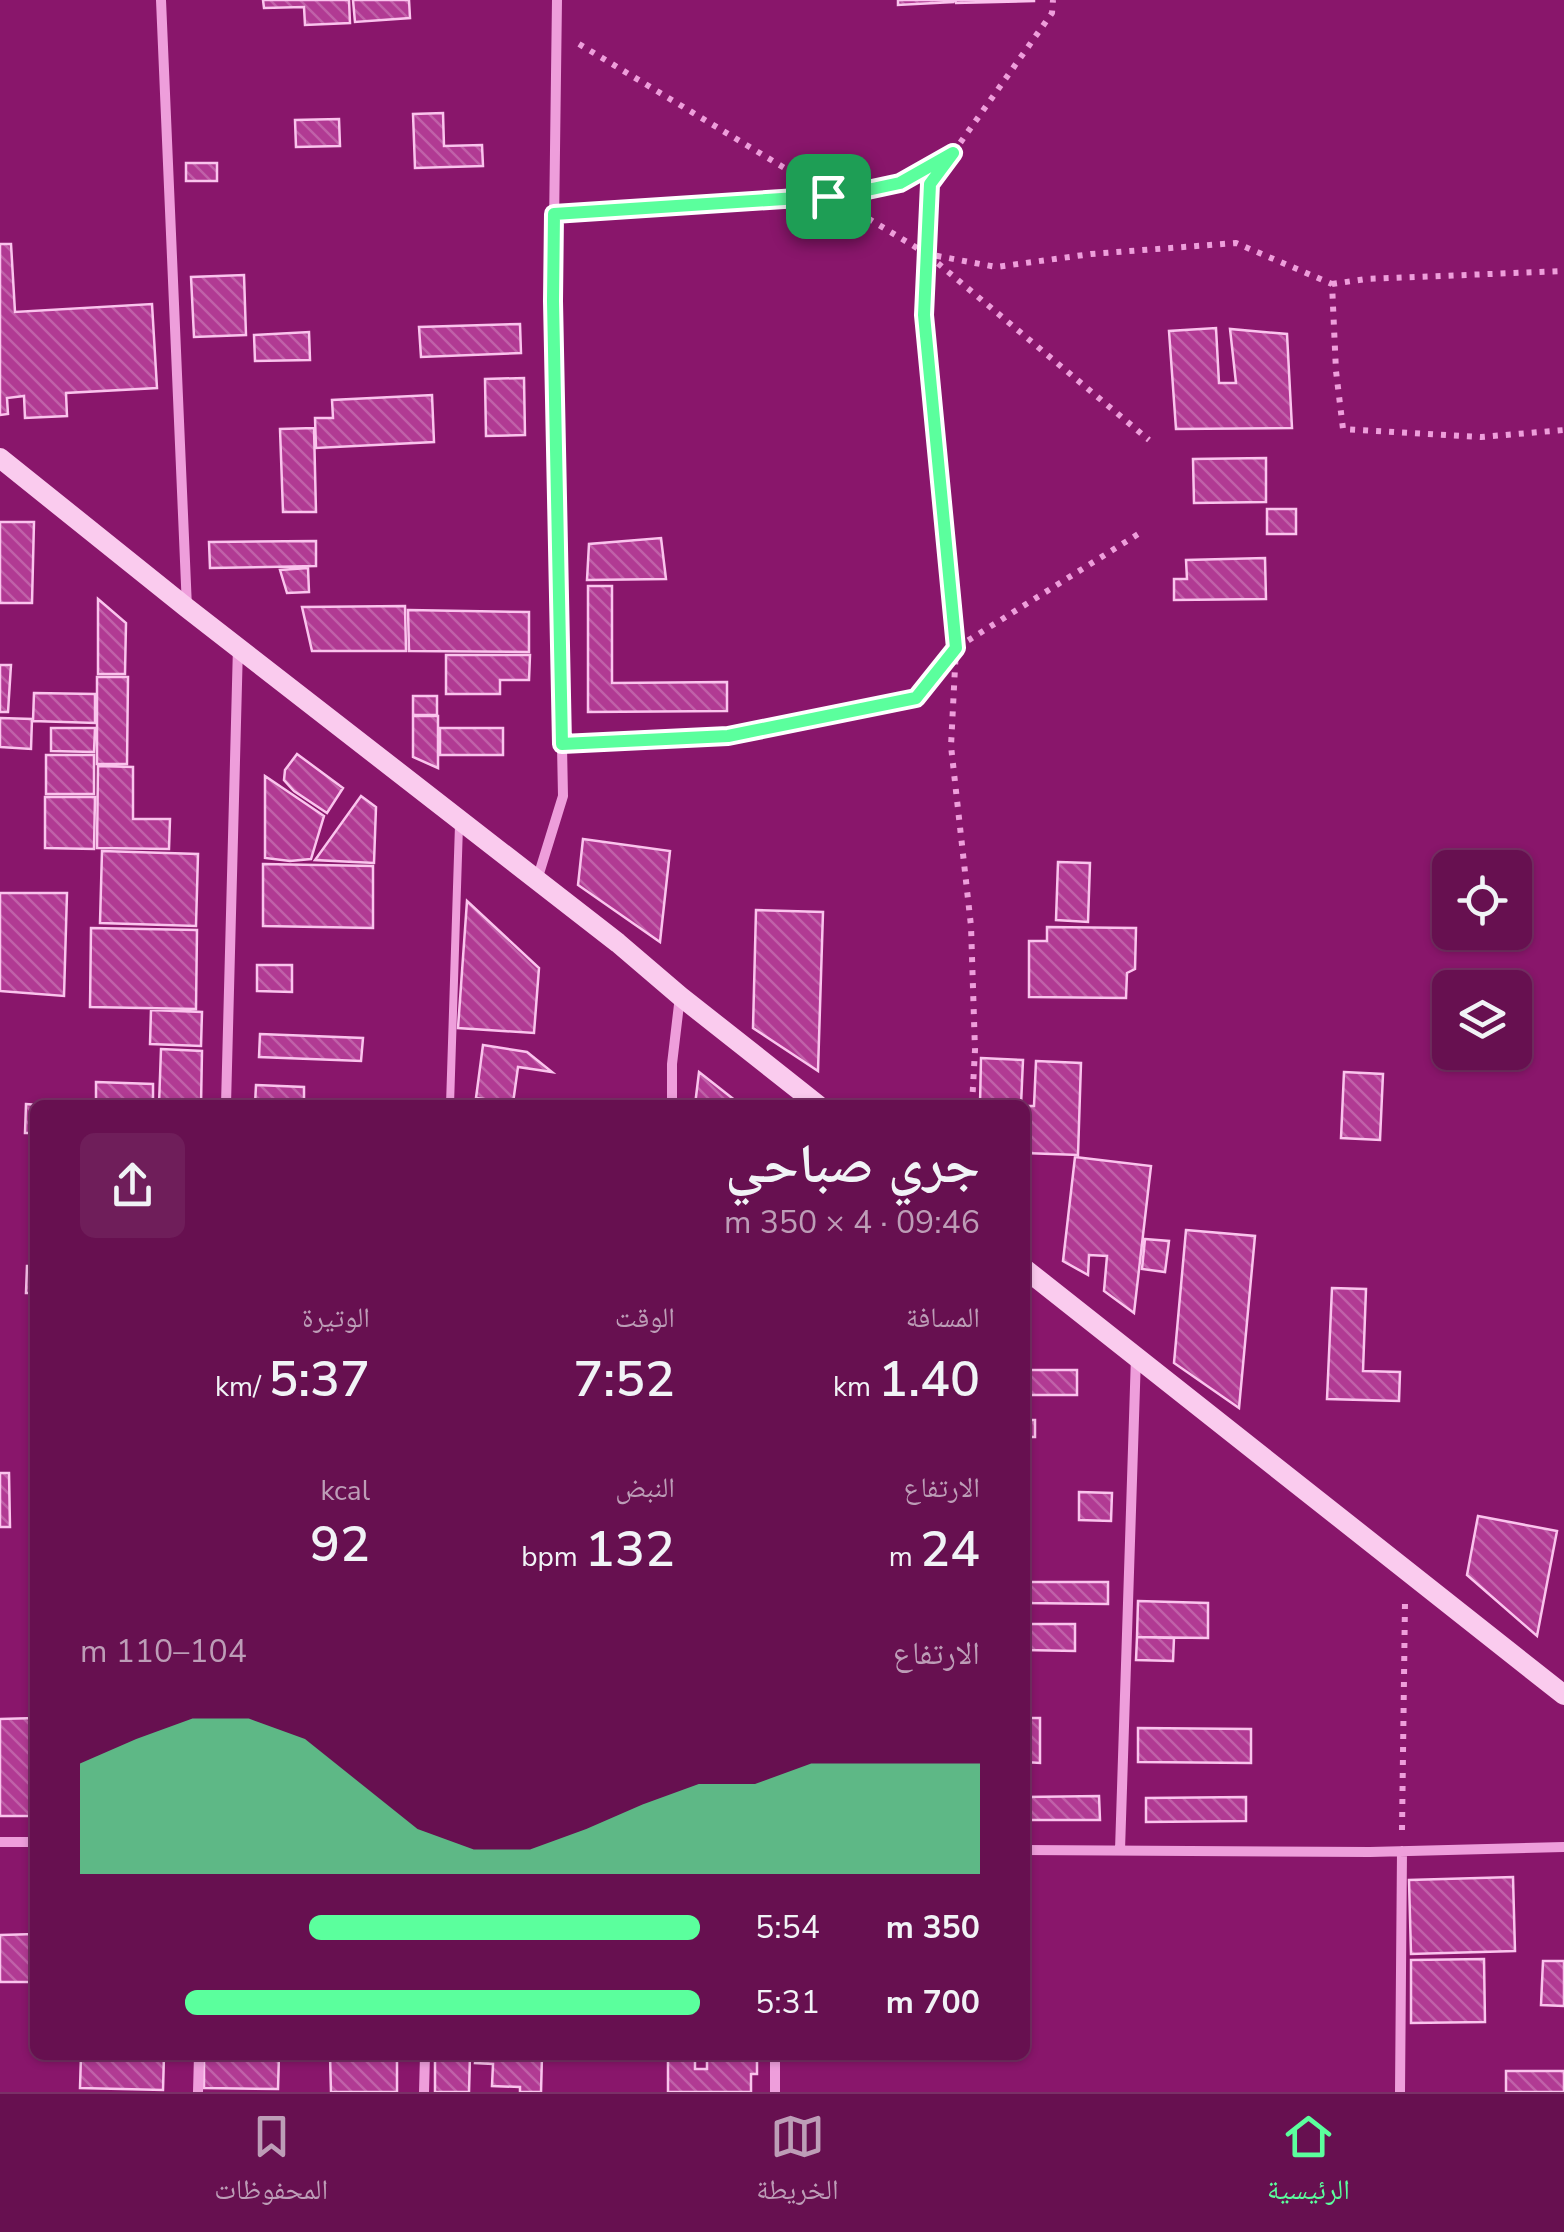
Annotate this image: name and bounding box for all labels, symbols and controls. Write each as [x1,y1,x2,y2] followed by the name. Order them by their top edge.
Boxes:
[786,154,871,239] pin
[801,169,856,224] icon: arrive
[1432,850,1532,1070] map controls
[1432,850,1532,950] button: locate
[1432,970,1532,1070] button: layers
[725,1126,980,1201] text: جري صباحي
[80,1133,185,1238] button: share
[724,1201,980,1244] text: 09:46 · 4 × 350 m
[302,1299,370,1337] text: الوتيرة
[615,1299,675,1337] text: الوقت
[906,1299,980,1337] text: المسافة
[268,1345,370,1414] text: 5:37
[573,1345,675,1414] text: 7:52
[878,1345,980,1414] text: 1.40
[215,1368,268,1406] text: /km
[833,1368,878,1406] text: km
[615,1469,675,1507] text: النبض
[904,1469,980,1507] text: الارتفاع
[320,1472,370,1510] text: kcal
[310,1510,370,1579] text: 92
[585,1515,675,1584] text: 132
[920,1515,980,1584] text: 24
[521,1538,585,1576] text: bpm
[889,1538,920,1576] text: m
[80,1630,247,1673] text: 104–110 m
[893,1632,980,1675] text: الارتفاع
[755,1906,820,1949] text: 5:54
[886,1906,980,1949] text: 350 m
[755,1981,820,2024] text: 5:31
[886,1981,980,2024] text: 700 m
[214,2109,328,2217] tab: المحفوظات
[756,2109,839,2217] tab: الخريطة
[1267,2109,1350,2217] tab: الرئيسية

